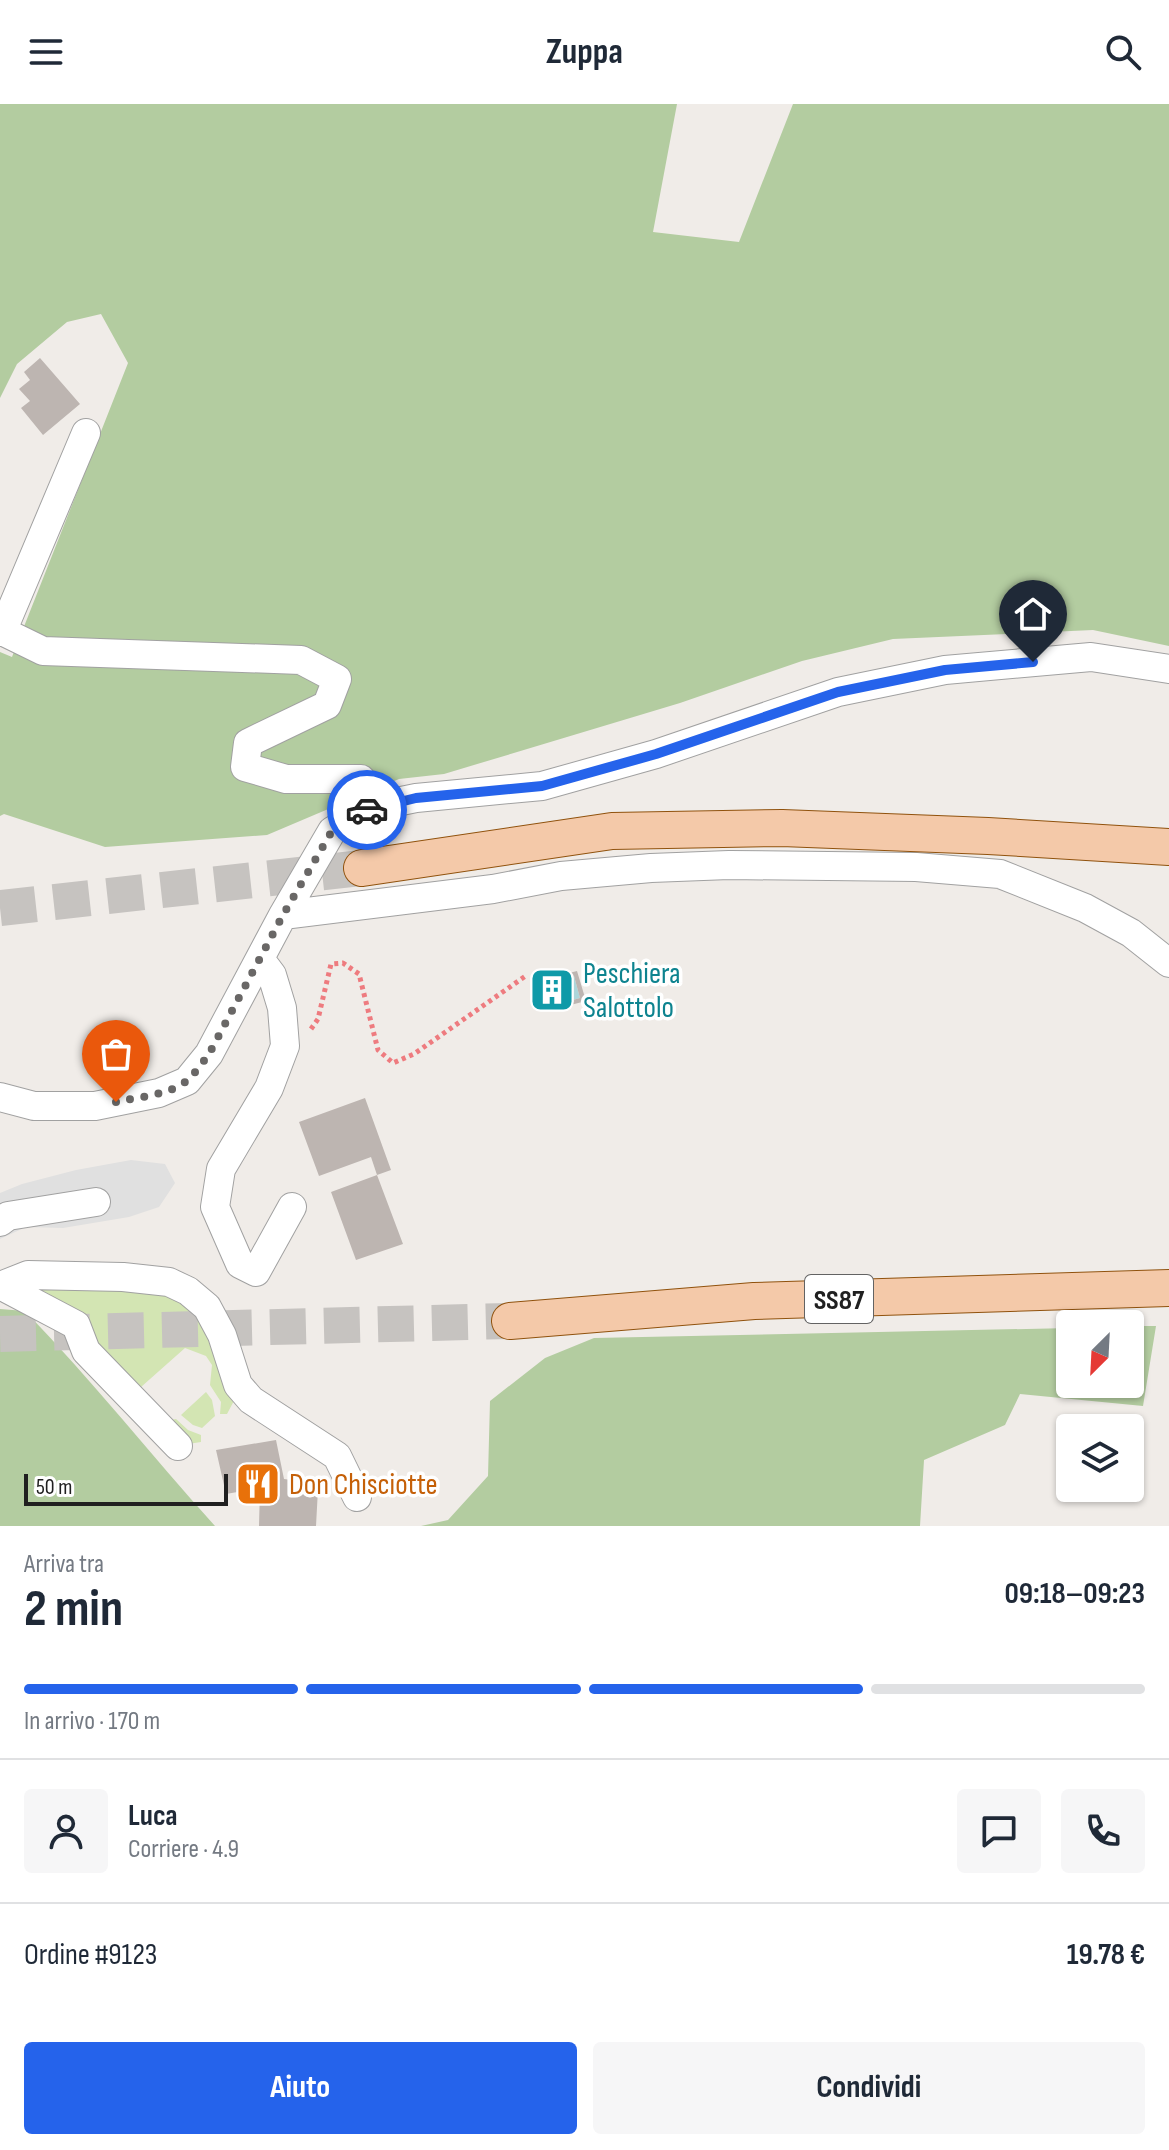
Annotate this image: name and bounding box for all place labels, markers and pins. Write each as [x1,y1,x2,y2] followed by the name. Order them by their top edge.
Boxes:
[999,580,1067,662] pin
[583,956,681,1026] place label: Peschiera Salottolo
[528,966,576,1014] building icon: Peschiera Salottolo
[82,1020,150,1102] pin
[234,1460,282,1508] restaurant icon: Don Chisciotte
[289,1467,438,1503] place label: Don Chisciotte

